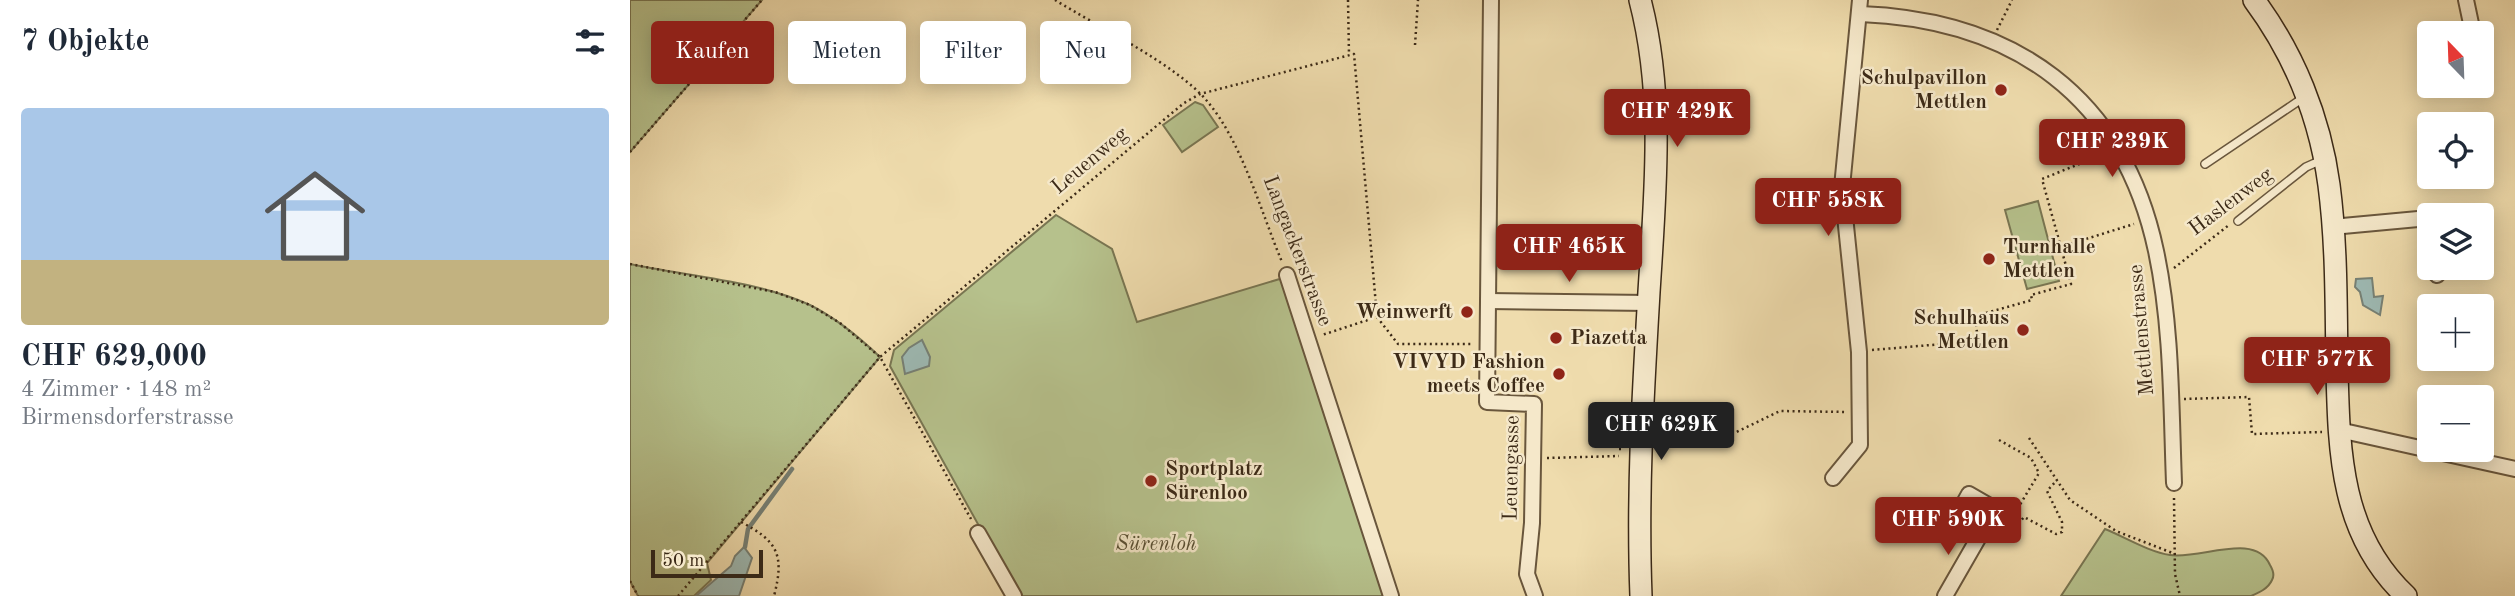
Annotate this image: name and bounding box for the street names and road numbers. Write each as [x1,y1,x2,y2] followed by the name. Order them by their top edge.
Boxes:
[1048,123,1133,199] street label: Leuenweg
[2185,163,2277,240] street label: Haslenweg
[1259,173,1335,329] street label: Langackerstrasse
[2126,263,2158,397] street label: Mettlenstrasse
[1501,415,1523,521] street label: Leuengasse

